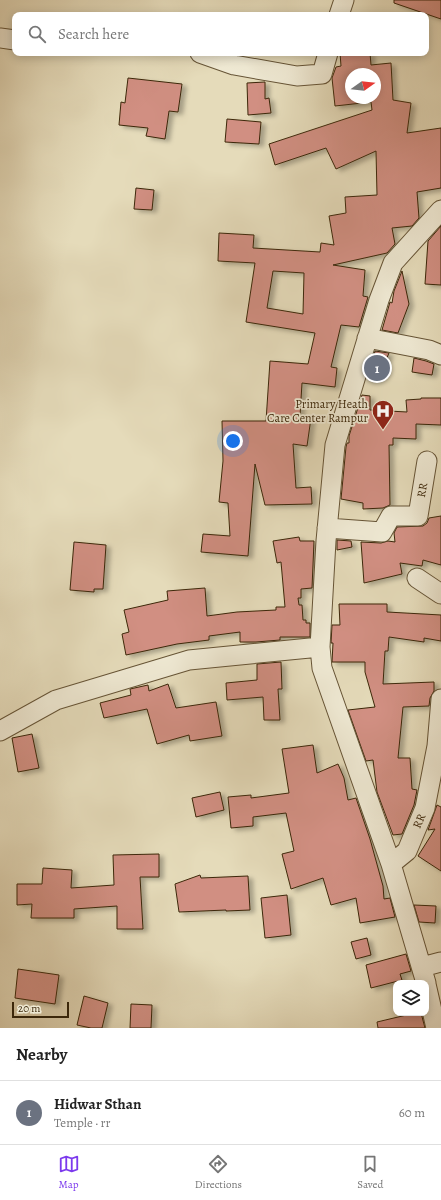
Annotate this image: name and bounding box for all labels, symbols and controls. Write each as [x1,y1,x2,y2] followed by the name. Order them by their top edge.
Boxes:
[12,12,429,56] search box
[26,23,48,45] icon: search
[58,24,129,44] text: Search here
[345,68,381,104] north arrow
[364,353,390,383] pin: 1
[267,396,369,426] place label: Primary Heath Care Center Rampur
[370,398,396,431] hospital icon: Primary Heath Care Center Rampur
[223,431,243,451] your location
[413,481,431,499] street label: RR
[409,811,429,831] street label: RR
[393,980,429,1016] map controls
[393,980,429,1016] button: layers
[12,1000,69,1019] scale bar
[18,1001,40,1016] text: 20 m
[16,1043,67,1066] text: Nearby
[54,1094,141,1114] text: Hidwar Sthan
[27,1104,31,1121] text: 1
[399,1104,425,1121] text: 60 m
[54,1114,111,1131] text: Temple · rr
[58,1153,80,1192] tab: Map
[195,1153,242,1192] tab: Directions
[357,1153,383,1192] tab: Saved

